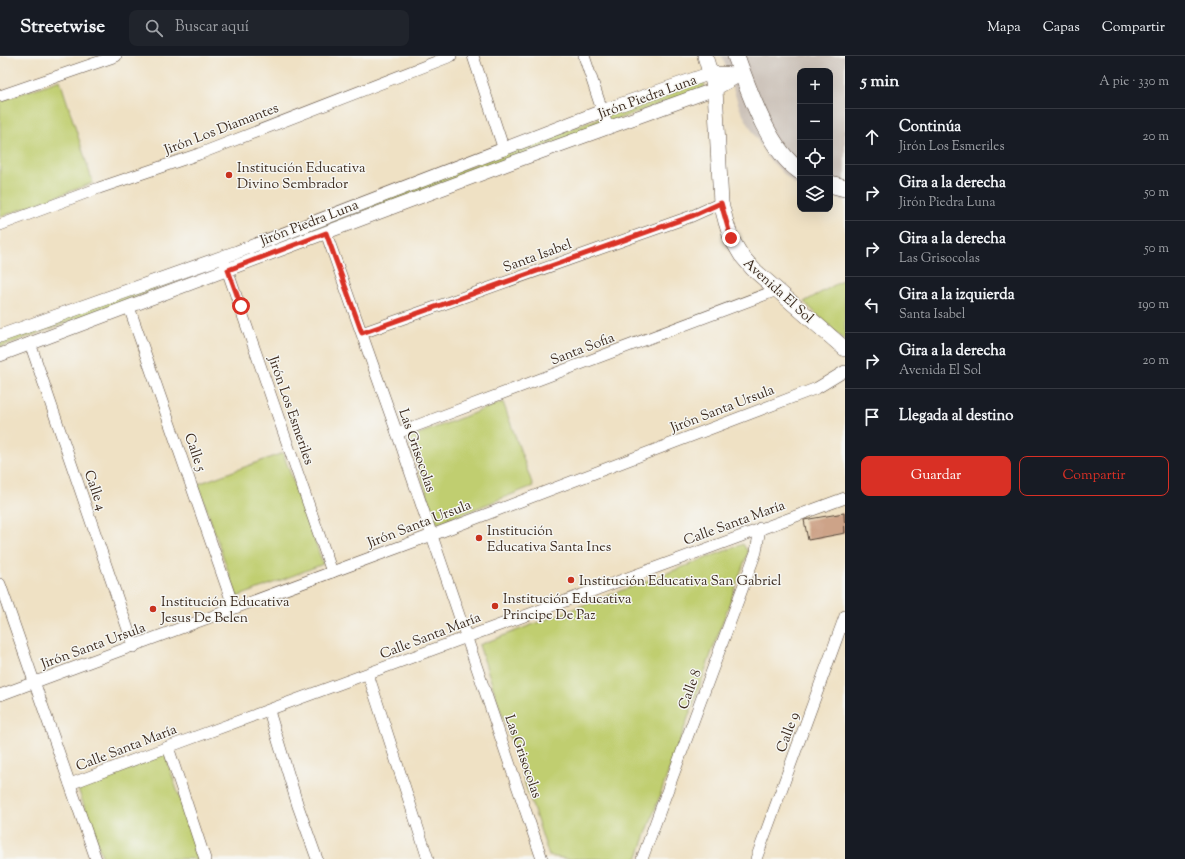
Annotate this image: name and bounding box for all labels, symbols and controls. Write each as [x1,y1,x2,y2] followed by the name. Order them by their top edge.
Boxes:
[129,10,409,46] search box
[20,14,105,41] text: Streetwise
[143,17,165,39] icon: search
[175,17,249,38] text: Buscar aquí
[987,18,1021,38] text: Mapa
[1043,18,1080,38] text: Capas
[1102,18,1165,38] text: Compartir
[797,68,833,212] map controls
[797,68,833,104] button: +
[861,70,899,94] text: 5 min
[594,71,700,125] street label: Jirón Piedra Luna
[1099,73,1169,91] text: A pie · 330 m
[161,99,282,161] street label: Jirón Los Diamantes
[797,104,833,140] button: −
[899,117,961,138] text: Continúa
[861,126,883,148] icon: ahead
[1143,128,1169,146] text: 20 m
[899,138,1005,156] text: Jirón Los Esmeriles
[797,140,833,176] button: locate
[237,159,366,195] place label: Institución Educativa Divino Sembrador
[224,170,234,180] marker: Institución Educativa Divino Sembrador
[899,173,1006,194] text: Gira a la derecha
[797,176,833,212] button: layers
[861,182,883,204] icon: right
[1144,184,1169,202] text: 50 m
[899,194,996,212] text: Jirón Piedra Luna
[257,196,362,252] street label: Jirón Piedra Luna
[722,229,740,247] route end
[899,229,1006,250] text: Gira a la derecha
[501,235,575,279] street label: Santa Isabel
[861,238,883,260] icon: right
[1144,240,1169,258] text: 50 m
[899,250,980,268] text: Las Grisocolas
[738,254,817,329] street label: Avenida El Sol
[899,285,1015,306] text: Gira a la izquierda
[861,294,883,316] icon: left
[1138,296,1169,314] text: 190 m
[232,297,250,315] route start
[899,306,965,324] text: Santa Isabel
[548,328,618,371] street label: Santa Sofia
[899,341,1006,362] text: Gira a la derecha
[861,350,883,372] icon: right
[1143,352,1169,370] text: 20 m
[262,353,318,468] street label: Jirón Los Esmeriles
[899,362,981,380] text: Avenida El Sol
[667,381,778,439] street label: Jirón Santa Ursula
[392,406,440,495] street label: Las Grisocolas
[861,406,883,428] icon: arrive
[899,406,1014,427] text: Llegada al destino
[178,431,210,475] street label: Calle 5
[861,456,1011,496] button: Guardar
[1019,456,1169,496] button: Compartir
[78,468,110,514] street label: Calle 4
[364,496,475,554] street label: Jirón Santa Ursula
[681,496,789,552] street label: Calle Santa María
[487,522,611,558] place label: Institución Educativa Santa Ines
[474,533,484,543] marker: Institución Educativa Santa Ines
[579,572,782,592] place label: Institución Educativa San Gabriel
[566,575,576,585] marker: Institución Educativa San Gabriel
[503,590,632,626] place label: Institución Educativa Principe De Paz
[160,593,290,629] place label: Institución Educativa Jesus De Belen
[490,601,500,611] marker: Institución Educativa Principe De Paz
[148,604,158,614] marker: Institución Educativa Jesus De Belen
[377,608,485,665] street label: Calle Santa María
[38,619,149,675] street label: Jirón Santa Ursula
[674,667,707,713] street label: Calle 8
[772,710,805,756] street label: Calle 9
[498,712,546,801] street label: Las Grisocolas
[73,720,181,777] street label: Calle Santa María

